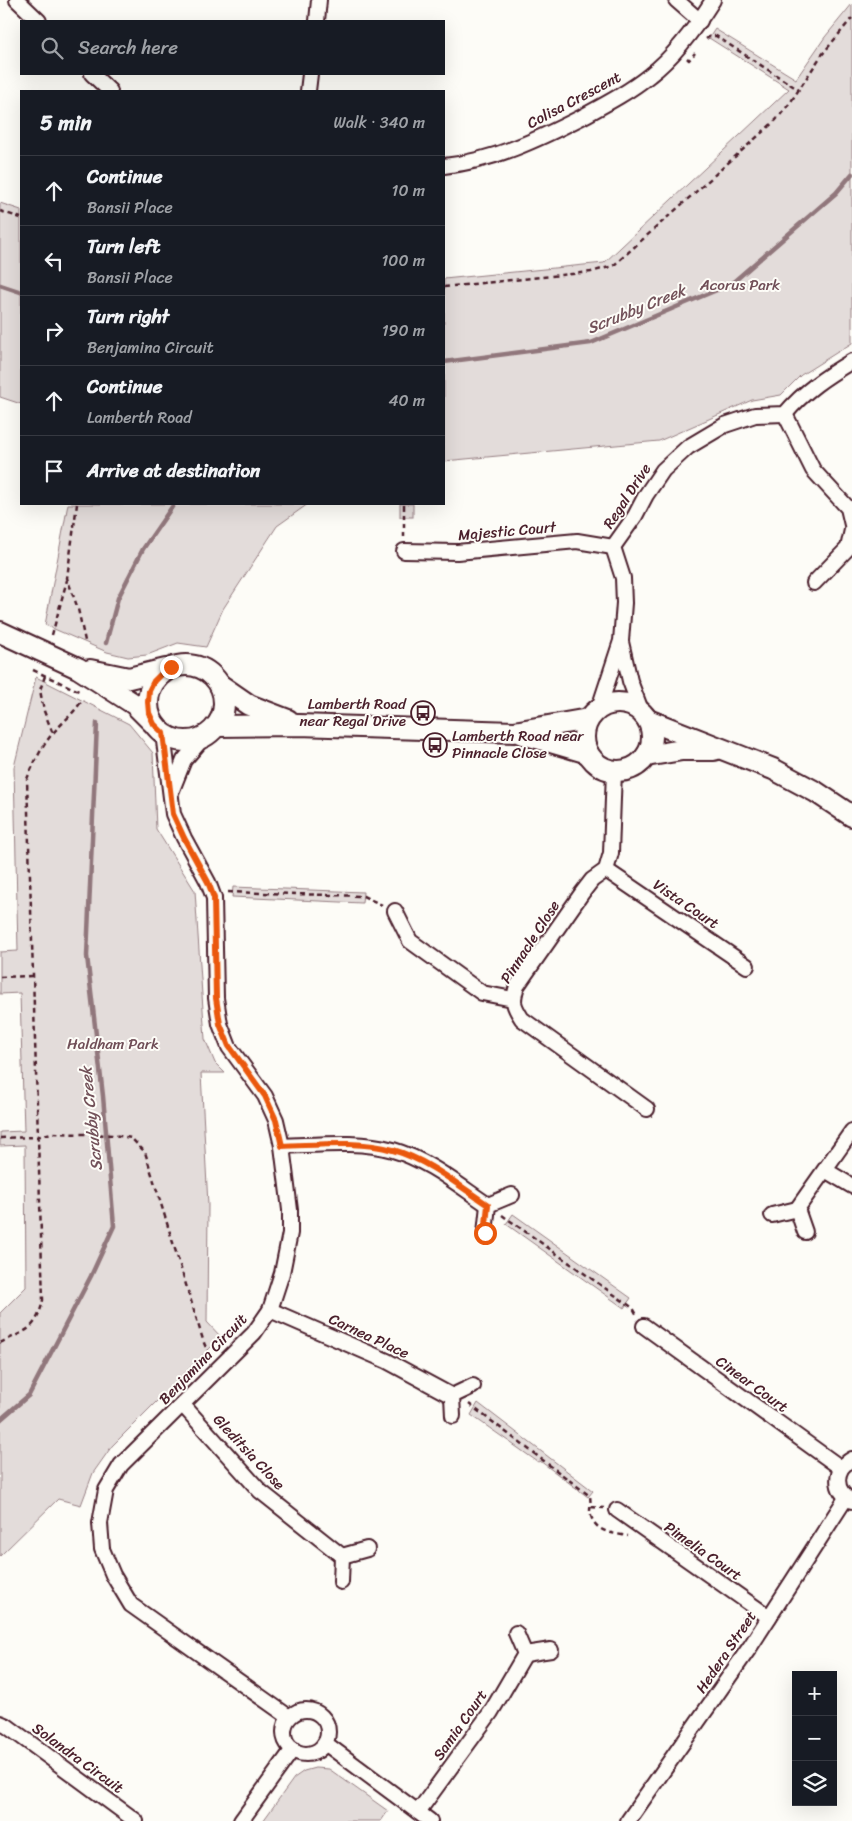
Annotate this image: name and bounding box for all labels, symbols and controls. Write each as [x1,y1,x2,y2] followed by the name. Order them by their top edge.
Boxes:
[20,20,445,75] search box
[78,31,178,64] text: Search here
[38,34,66,62] icon: search
[522,64,626,136] street label: Colisa Crescent
[40,104,92,142] text: 5 min
[334,108,425,137] text: Walk · 340 m
[87,160,163,193] text: Continue
[392,176,425,205] text: 10 m
[40,177,68,205] icon: ahead
[87,193,173,222] text: Bansii Place
[87,230,160,263] text: Turn left
[381,246,425,275] text: 100 m
[40,247,68,275] icon: left
[87,263,173,292] text: Bansii Place
[699,272,780,298] park label: Acorus Park
[582,275,692,342] water label: Scrubby Creek
[87,300,169,333] text: Turn right
[382,316,425,345] text: 190 m
[40,317,68,345] icon: right
[87,333,214,362] text: Benjamina Circuit
[87,370,163,403] text: Continue
[388,386,425,415] text: 40 m
[40,387,68,415] icon: ahead
[87,403,192,432] text: Lamberth Road
[87,454,260,487] text: Arrive at destination
[40,457,68,485] icon: arrive
[596,458,658,534] street label: Regal Drive
[457,514,558,548] street label: Majestic Court
[160,656,183,679] route end
[300,691,407,734] place label: Lamberth Road near Regal Drive
[410,700,436,726] bus stop icon: Lamberth Road near Regal Drive
[452,723,584,766] place label: Lamberth Road near Pinnacle Close
[422,732,448,758] bus stop icon: Lamberth Road near Pinnacle Close
[647,872,725,936] street label: Vista Court
[493,895,567,989] street label: Pinnacle Close
[67,1031,159,1057] park label: Haldham Park
[71,1063,111,1172] water label: Scrubby Creek
[474,1222,497,1245] route start
[324,1306,414,1366] street label: Carnea Place
[152,1307,254,1411] street label: Benjamina Circuit
[710,1349,794,1420] street label: Cinear Court
[207,1408,291,1496] street label: Gleditsia Close
[659,1515,748,1588] street label: Pimelia Court
[689,1605,764,1699] street label: Hedera Street
[792,1671,837,1806] map controls
[792,1671,837,1716] button: +
[426,1684,494,1766] street label: Samia Court
[27,1716,130,1801] street label: Solandra Circuit
[792,1716,837,1761] button: −
[792,1761,837,1806] button: layers

